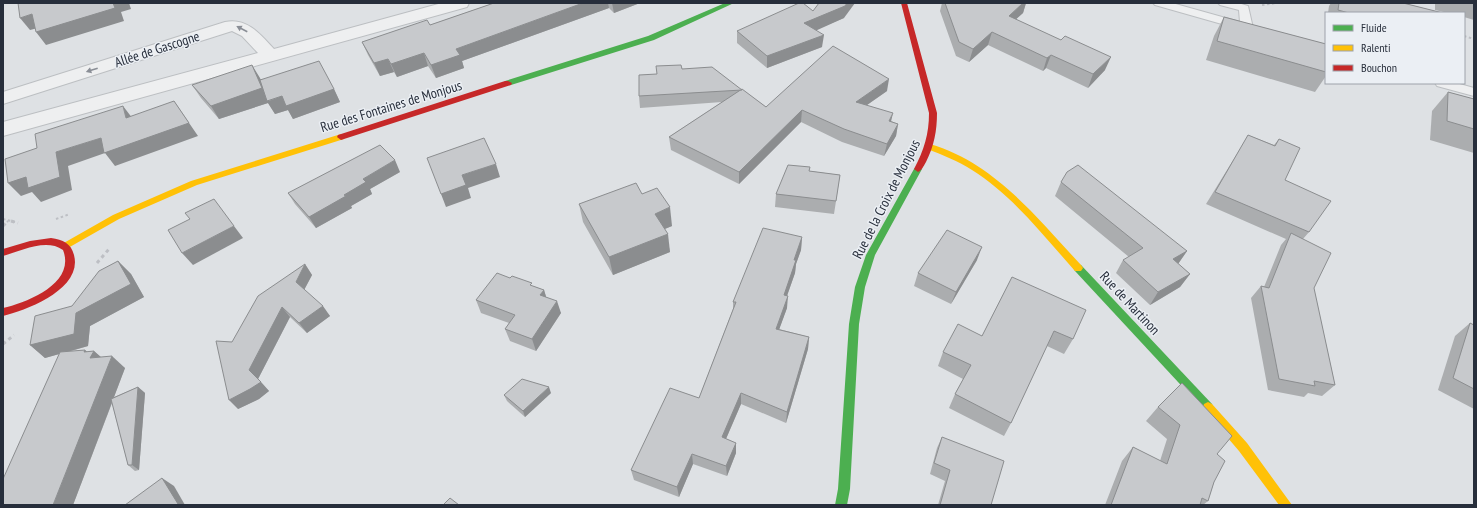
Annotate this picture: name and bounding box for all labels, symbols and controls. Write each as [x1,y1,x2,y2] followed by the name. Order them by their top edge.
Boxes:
[1325,12,1465,84] legend
[1361,20,1387,35] text: Fluide
[236,26,248,32] one-way arrow
[112,27,202,71] street label: Allée de Gascogne
[1361,40,1390,55] text: Ralenti
[1361,60,1397,75] text: Bouchon
[86,67,98,73] one-way arrow
[318,76,464,136] street label: Rue des Fontaines de Monjous
[848,136,924,262] street label: Rue de la Croix de Monjous
[1096,268,1164,338] street label: Rue de Martinon

